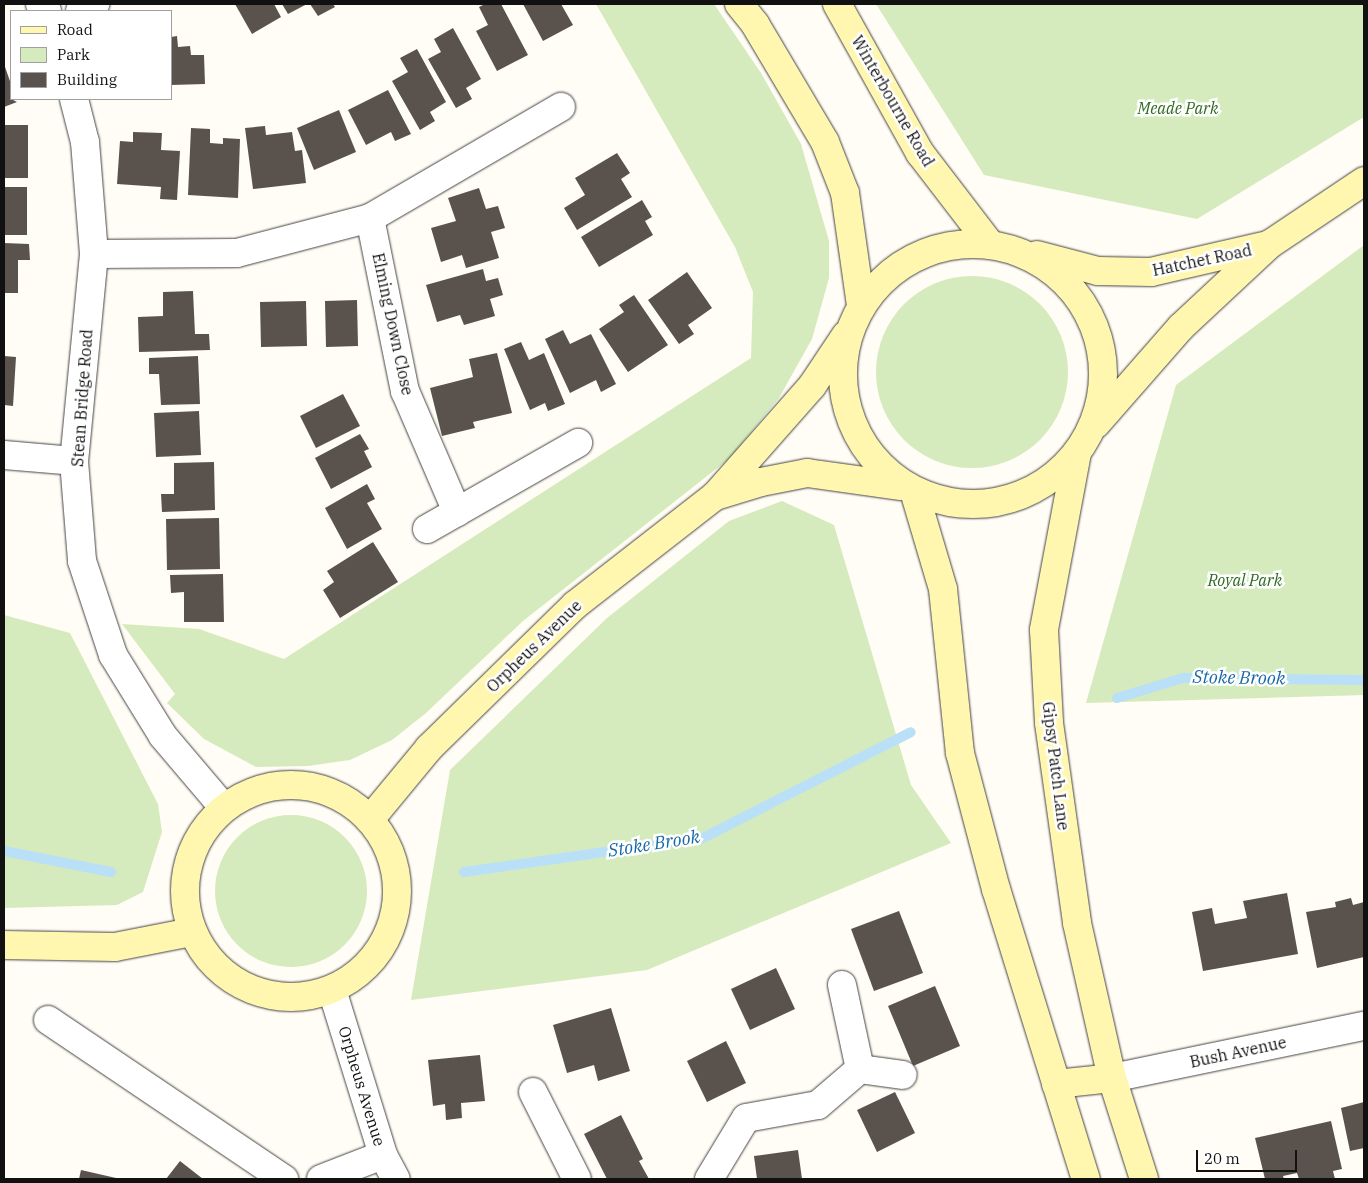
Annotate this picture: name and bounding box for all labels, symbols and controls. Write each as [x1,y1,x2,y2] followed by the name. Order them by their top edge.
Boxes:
[10,10,172,100] legend
[57,20,93,39] text: Road
[848,32,938,170] street label: Winterbourne Road
[57,45,90,64] text: Park
[57,70,117,89] text: Building
[1137,98,1219,118] park label: Meade Park
[1151,240,1253,280] street label: Hatchet Road
[369,251,417,397] street label: Elming Down Close
[68,328,96,468] street label: Stean Bridge Road
[1208,570,1282,590] park label: Royal Park
[483,596,585,696] street label: Orpheus Avenue
[1192,666,1286,690] water label: Stoke Brook
[1039,701,1073,831] street label: Gipsy Patch Lane
[607,826,701,862] water label: Stoke Brook
[335,1024,389,1148] street label: Orpheus Avenue
[1188,1032,1288,1072] street label: Bush Avenue
[1198,1140,1299,1172] scale bar
[1204,1149,1240,1168] text: 20 m

